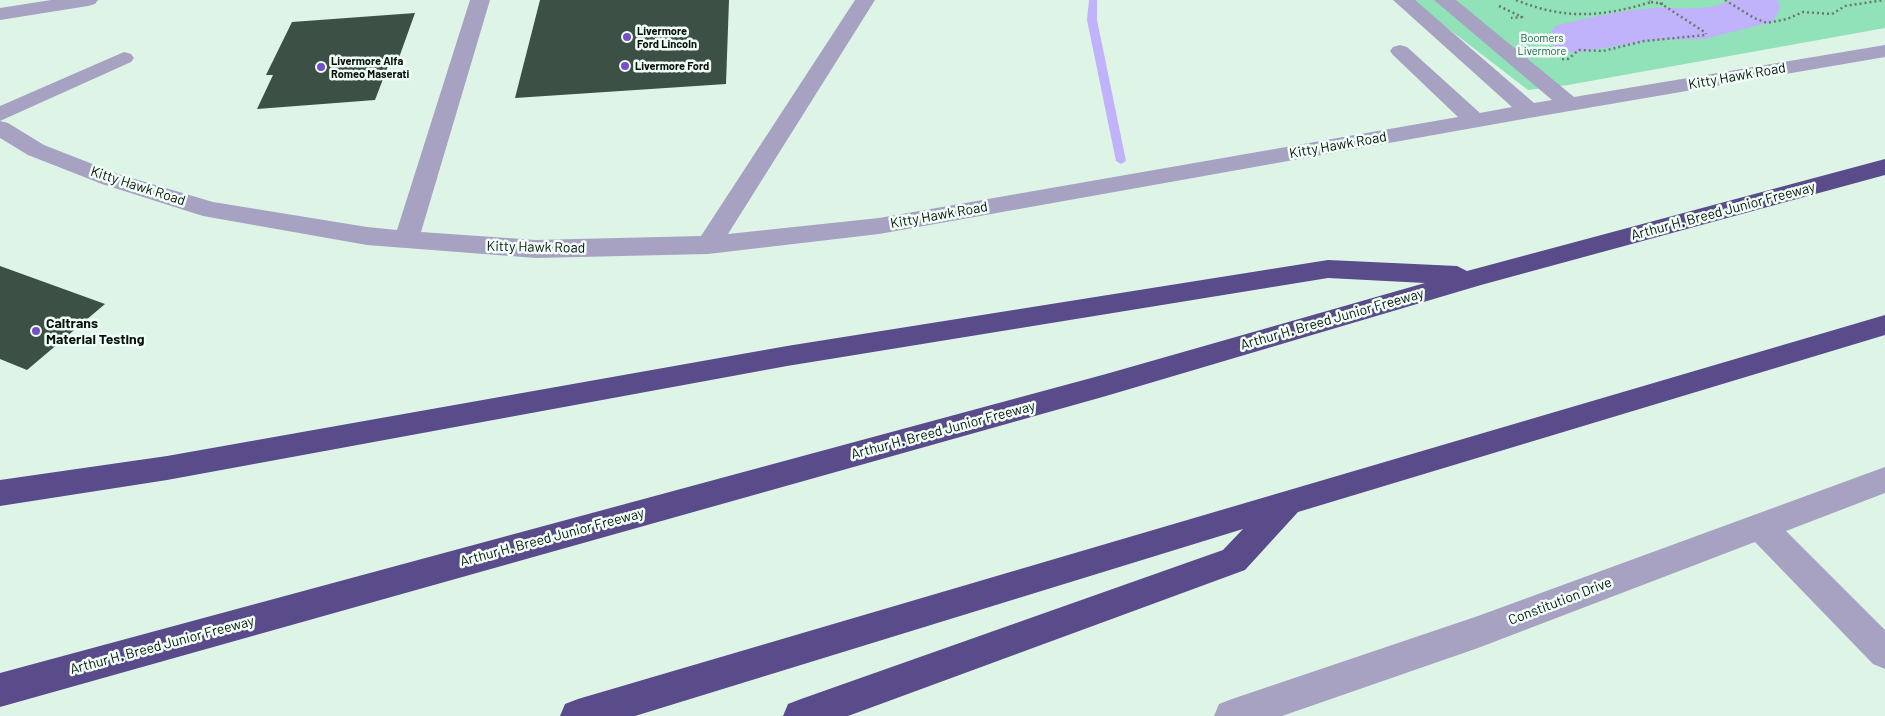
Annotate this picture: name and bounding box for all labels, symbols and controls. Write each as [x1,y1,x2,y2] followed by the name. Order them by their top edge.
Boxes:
[637,24,697,50] place label: Livermore Ford Lincoln
[621,31,633,43] marker: Livermore Ford Lincoln
[1518,31,1566,57] park label: Boomers Livermore
[331,54,409,80] place label: Livermore Alfa Romeo Maserati
[635,59,709,73] place label: Livermore Ford
[1687,59,1787,93] street label: Kitty Hawk Road
[619,60,631,72] marker: Livermore Ford
[315,61,327,73] marker: Livermore Alfa Romeo Maserati
[1288,128,1388,162] street label: Kitty Hawk Road
[88,163,188,209] street label: Kitty Hawk Road
[1629,178,1817,244] street label: Arthur H. Breed Junior Freeway
[889,198,989,232] street label: Kitty Hawk Road
[487,238,585,256] street label: Kitty Hawk Road
[1238,285,1426,353] street label: Arthur H. Breed Junior Freeway
[46,315,145,348] place label: Caltrans Material Testing
[30,325,42,337] marker: Caltrans Material Testing
[849,397,1037,463] street label: Arthur H. Breed Junior Freeway
[458,504,646,570] street label: Arthur H. Breed Junior Freeway
[1506,574,1614,628] street label: Constitution Drive
[68,612,256,678] street label: Arthur H. Breed Junior Freeway

